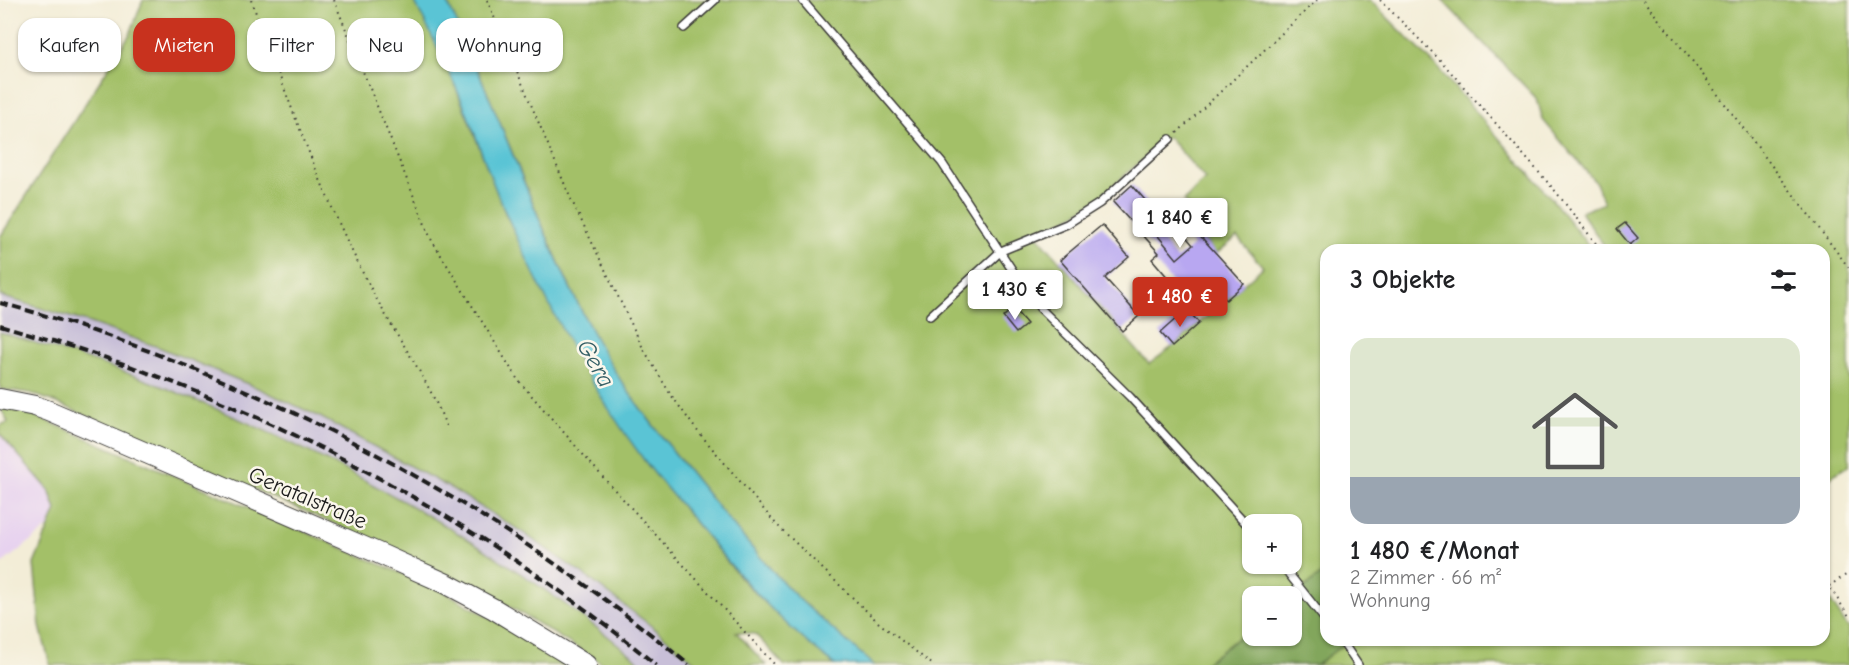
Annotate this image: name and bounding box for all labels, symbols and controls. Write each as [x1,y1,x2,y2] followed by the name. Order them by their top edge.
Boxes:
[18,18,121,72] chip: Kaufen
[133,18,235,72] chip: Mieten
[247,18,335,72] chip: Filter
[347,18,424,72] chip: Neu
[436,18,563,72] chip: Wohnung
[1125,198,1235,249] pin: 1 840 €
[1147,206,1213,229] text: 1 840 €
[1767,264,1800,297] icon: filters
[1350,265,1455,295] text: 3 Objekte
[960,270,1070,321] pin: 1 430 €
[1125,277,1235,328] pin: 1 480 €
[982,278,1048,301] text: 1 430 €
[1147,285,1213,308] text: 1 480 €
[571,334,621,392] water label: Gera
[1521,377,1629,485] icon: home
[245,461,371,535] street label: Geratalstraße
[1242,514,1302,646] map controls
[1242,514,1302,574] button: +
[1350,536,1519,566] text: 1 480 €/Monat
[1350,566,1501,589] text: 2 Zimmer · 66 m²
[1242,586,1302,646] button: −
[1350,589,1431,612] text: Wohnung

